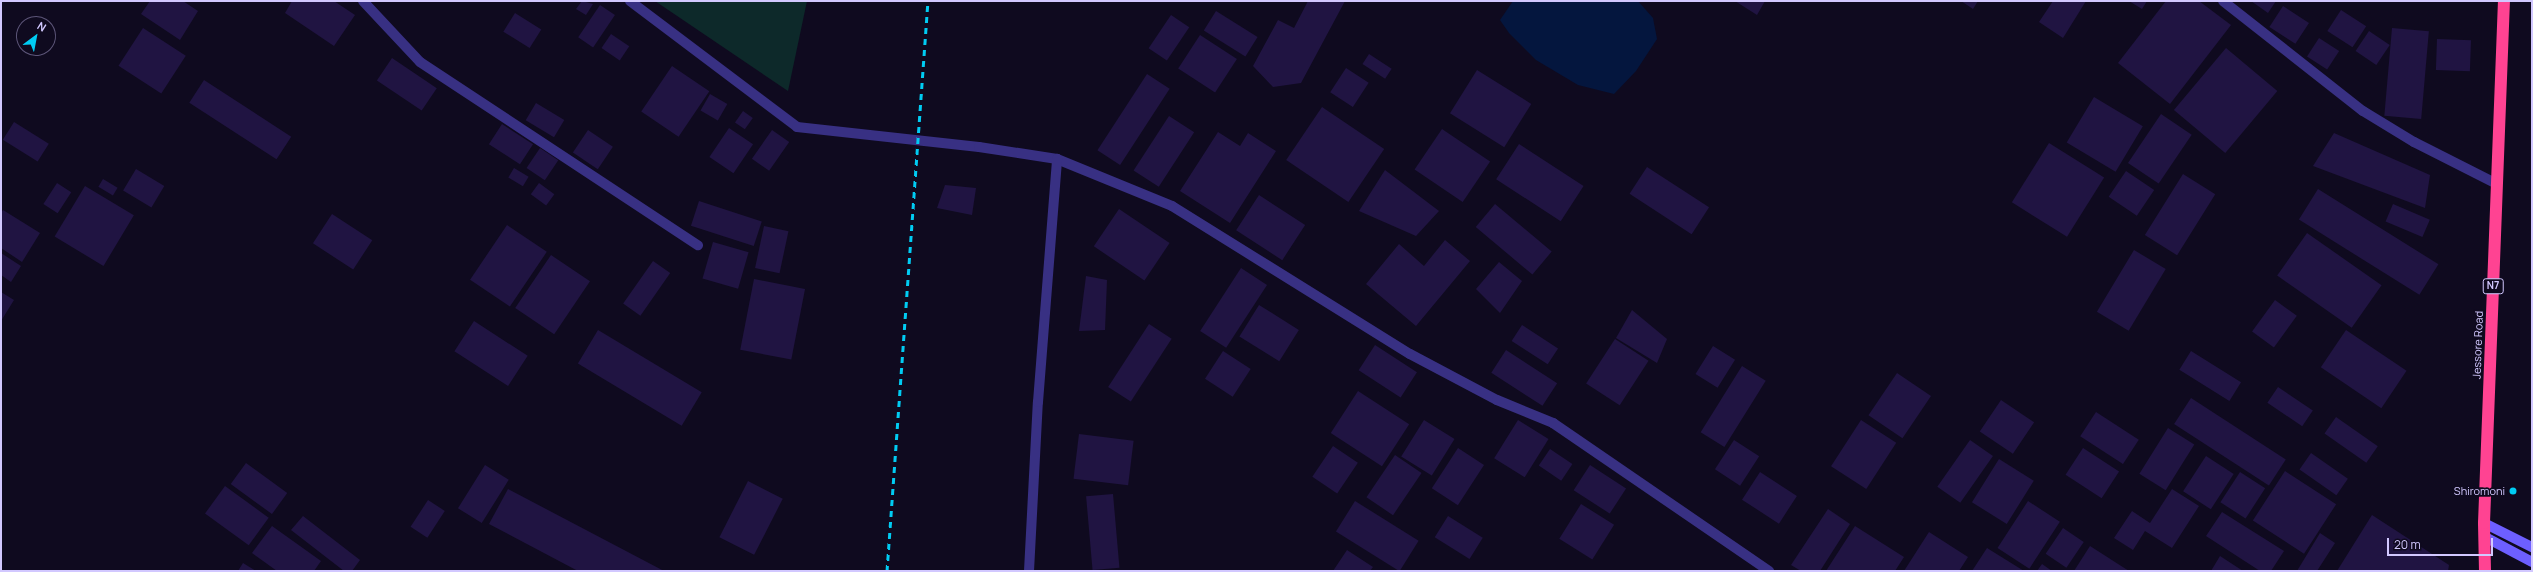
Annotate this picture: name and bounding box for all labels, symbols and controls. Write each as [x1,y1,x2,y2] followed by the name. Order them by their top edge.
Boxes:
[16,16,56,56] north arrow
[35,18,49,35] text: N
[2482,278,2504,294] road number: N7
[2470,311,2486,379] street label: Jessore Road
[2454,484,2505,498] place label: Shiromoni
[2508,486,2518,496] marker: Shiromoni
[2389,530,2495,556] scale bar
[2394,536,2421,553] text: 20 m

